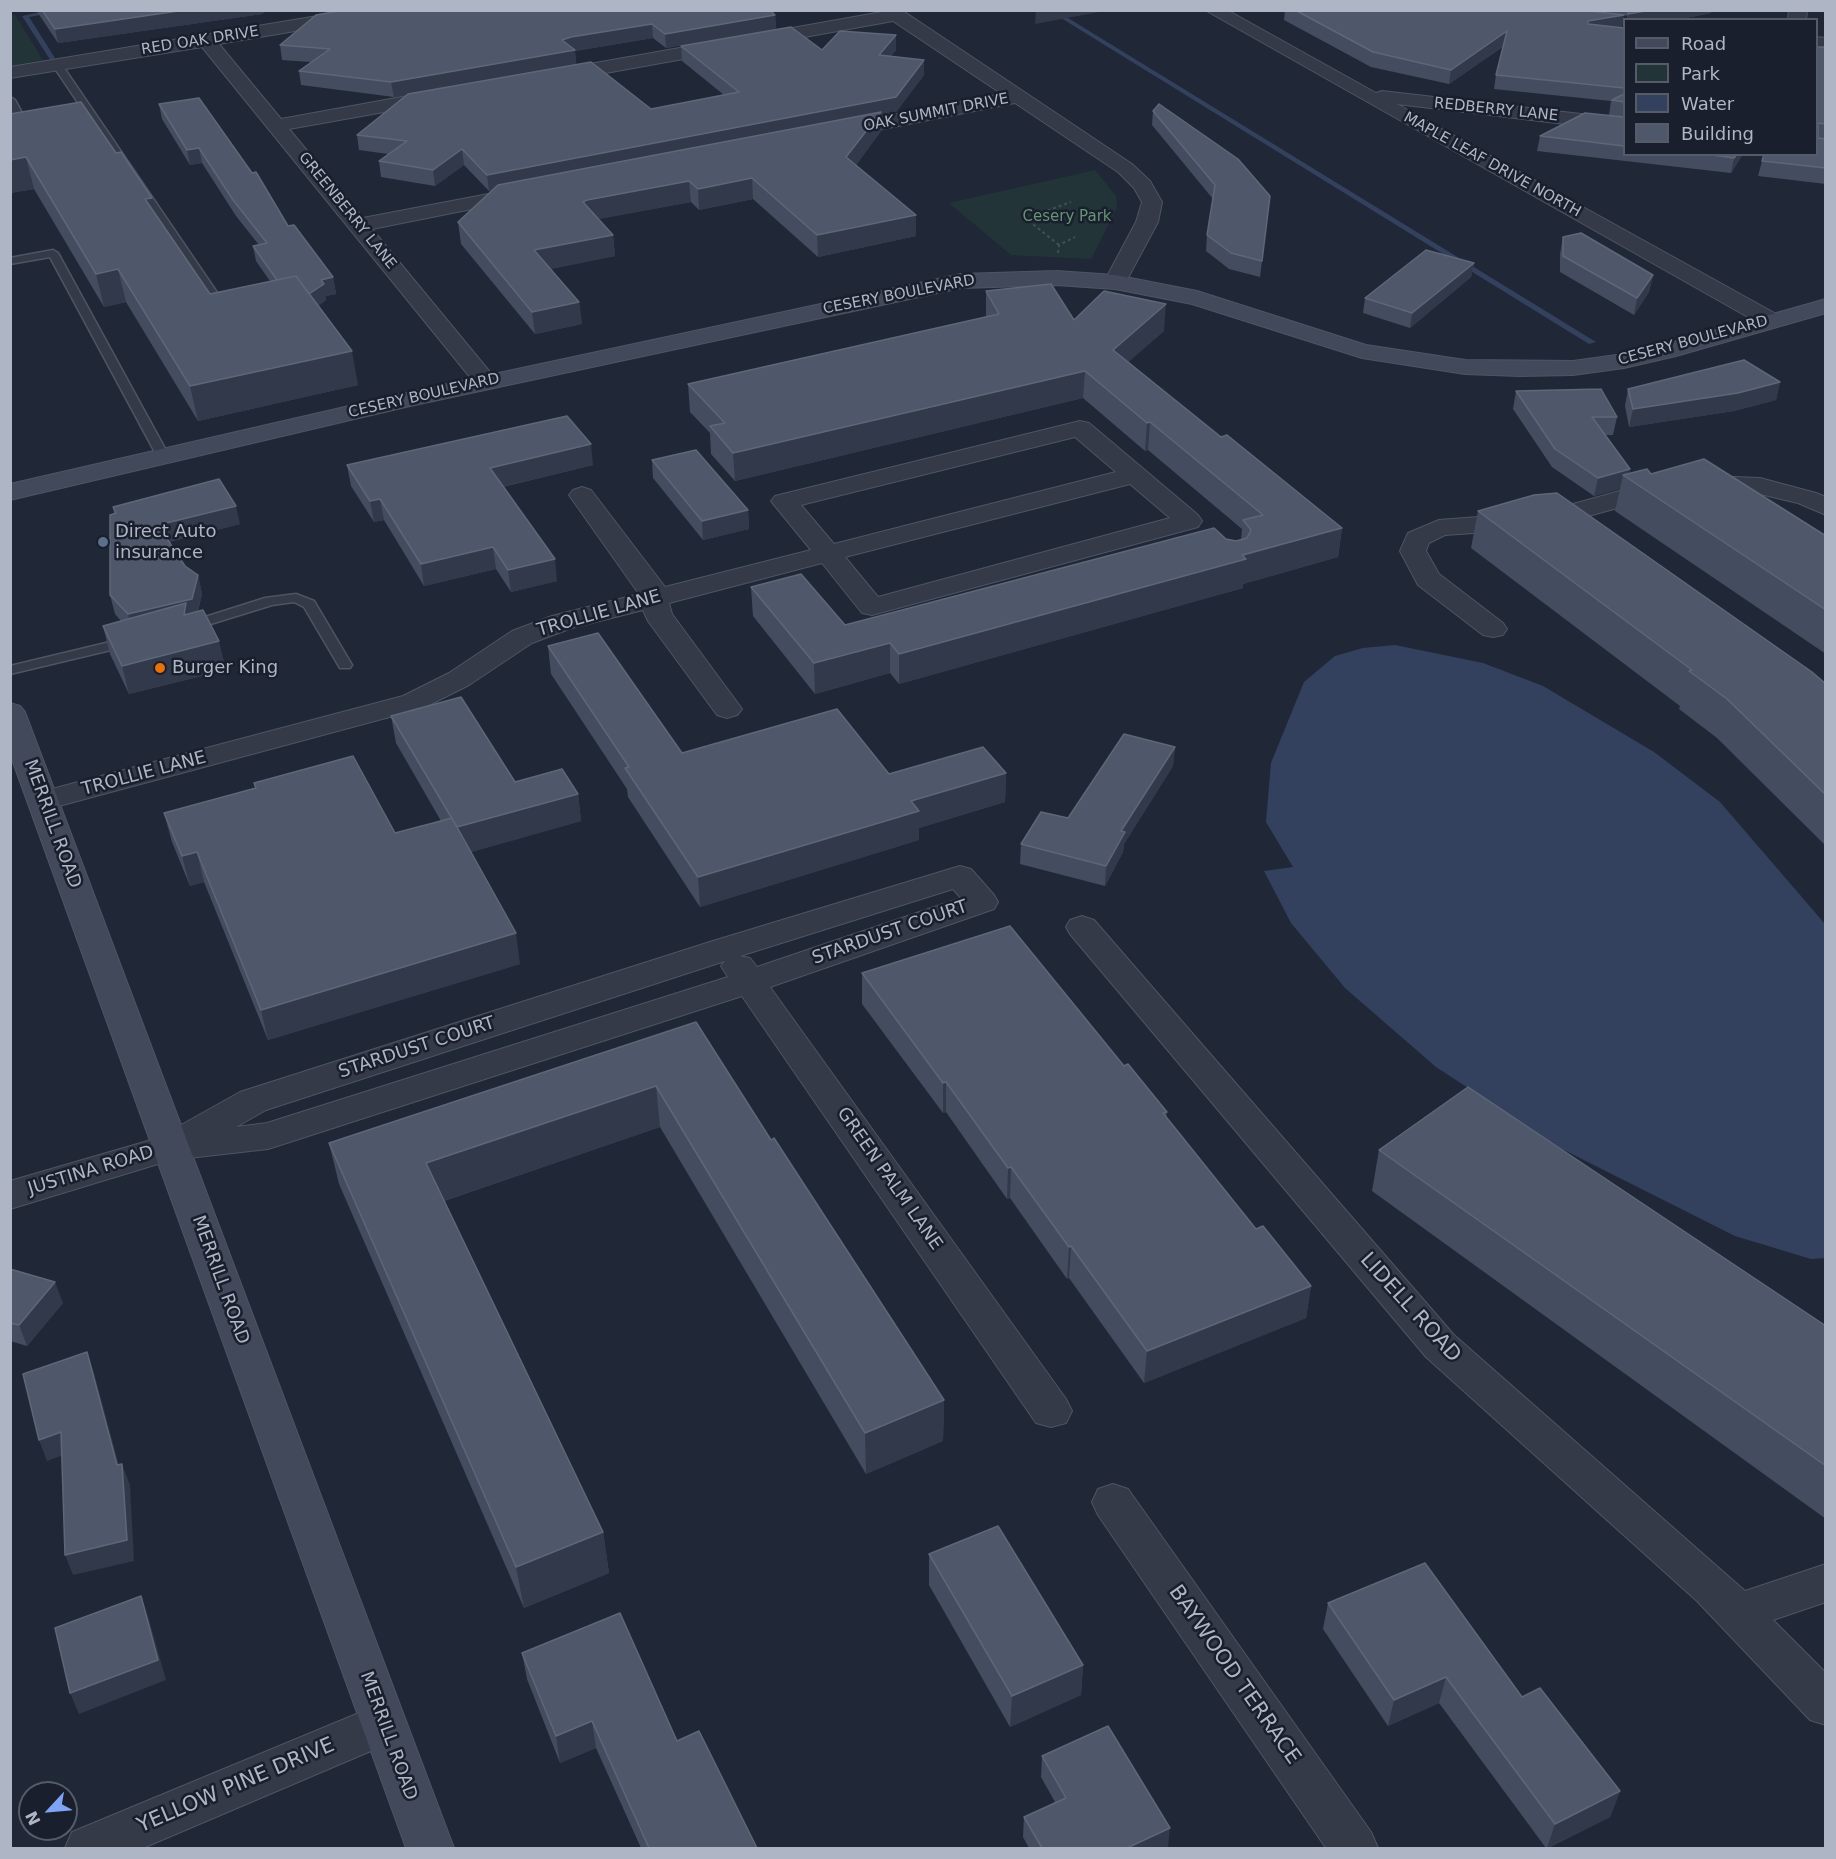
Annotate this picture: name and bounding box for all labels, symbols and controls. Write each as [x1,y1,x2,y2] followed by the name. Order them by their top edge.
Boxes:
[1623,18,1818,156] legend
[140,23,260,59] street label: RED OAK DRIVE
[1681,33,1726,54] text: Road
[1681,63,1720,84] text: Park
[862,90,1010,136] street label: OAK SUMMIT DRIVE
[1681,93,1734,114] text: Water
[1433,95,1559,125] street label: REDBERRY LANE
[1400,109,1584,221] street label: MAPLE LEAF DRIVE NORTH
[1681,123,1754,144] text: Building
[294,149,400,273] street label: GREENBERRY LANE
[1023,208,1111,226] park label: Cesery Park
[821,271,977,319] street label: CESERY BOULEVARD
[1616,312,1770,370] street label: CESERY BOULEVARD
[347,370,501,422] street label: CESERY BOULEVARD
[115,521,216,564] place label: Direct Auto insurance
[96,535,110,549] marker: Direct Auto insurance
[535,586,663,642] street label: TROLLIE LANE
[172,657,278,679] place label: Burger King
[153,661,167,675] marker: Burger King
[80,747,208,801] street label: TROLLIE LANE
[19,757,85,891] street label: MERRILL ROAD
[809,896,971,970] street label: STARDUST COURT
[336,1013,498,1083] street label: STARDUST COURT
[832,1103,946,1255] street label: GREEN PALM LANE
[26,1142,156,1200] street label: JUSTINA ROAD
[187,1213,253,1347] street label: MERRILL ROAD
[1354,1248,1466,1368] street label: LIDELL ROAD
[1163,1581,1305,1769] street label: BAYWOOD TERRACE
[355,1669,421,1803] street label: MERRILL ROAD
[134,1733,338,1839] street label: YELLOW PINE DRIVE
[18,1781,78,1841] north arrow
[22,1808,45,1828] text: N

